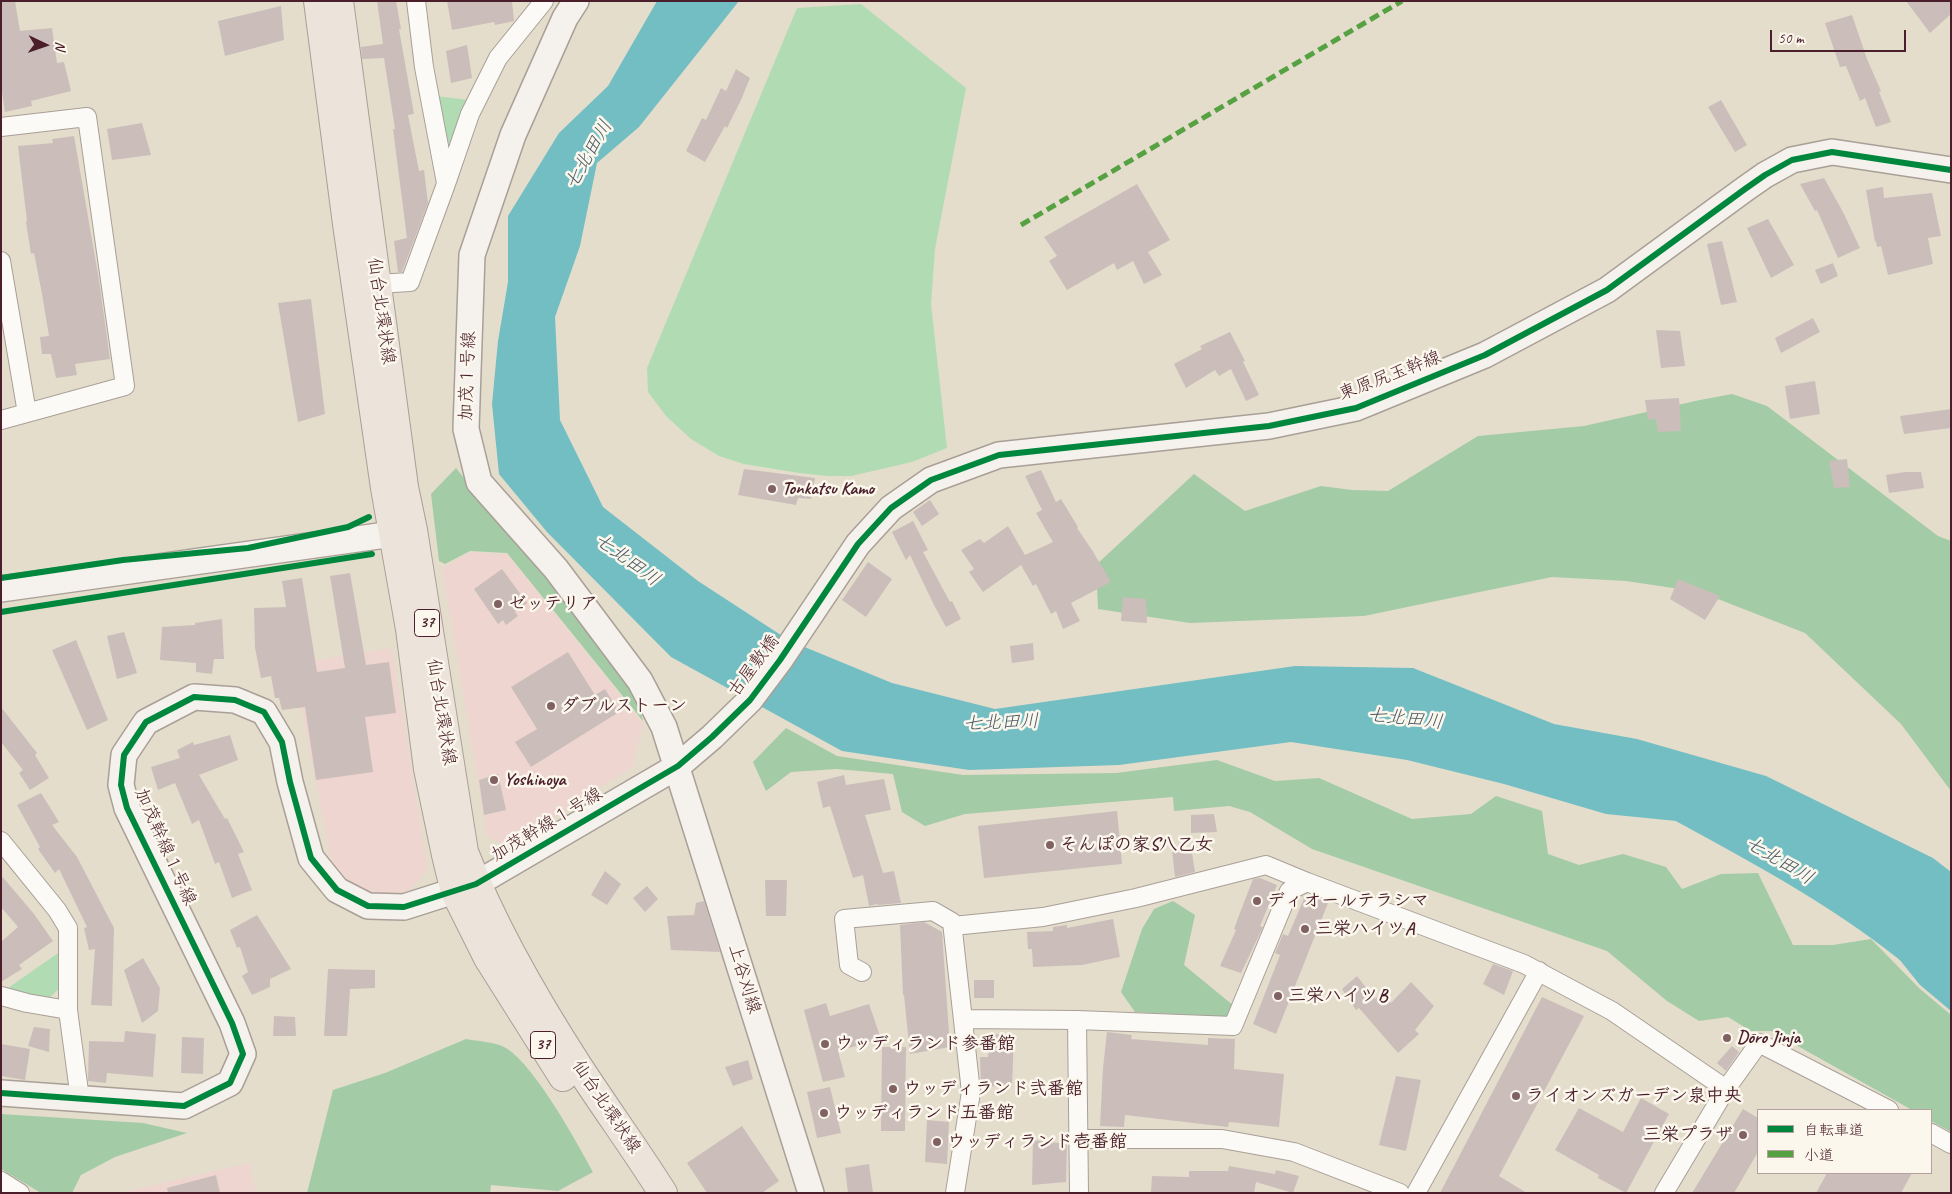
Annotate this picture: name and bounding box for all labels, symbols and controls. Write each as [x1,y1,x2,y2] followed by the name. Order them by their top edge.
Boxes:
[20,20,70,70] north arrow
[1772,20,1908,52] scale bar
[1778,29,1804,48] text: 50 m
[52,41,69,51] text: N
[560,116,618,194] water label: 七北田川
[363,256,399,366] street label: 仙台北環状線
[456,331,480,421] street label: 加茂１号線
[1336,347,1444,405] street label: 東原尻玉幹線
[782,478,874,500] place label: Tonkatsu Kamo
[766,483,778,495] marker: Tonkatsu Kamo
[590,528,664,592] water label: 七北田川
[508,593,598,615] place label: ゼッテリア
[492,598,504,610] marker: ゼッテリア
[414,610,440,636] road number: 37
[724,631,784,701] street label: 古屋敷橋
[422,657,460,767] street label: 仙台北環状線
[561,695,687,717] place label: ダブルストーン
[545,700,557,712] marker: ダブルストーン
[1366,704,1444,734] water label: 七北田川
[963,710,1039,736] water label: 七北田川
[504,769,565,791] place label: Yoshinoya
[488,774,500,786] marker: Yoshinoya
[487,783,607,867] street label: 加茂幹線１号線
[130,785,200,909] street label: 加茂幹線１号線
[1741,832,1817,890] water label: 七北田川
[1060,834,1213,856] place label: そんぽの家S八乙女
[1044,839,1056,851] marker: そんぽの家S八乙女
[1267,890,1429,912] place label: ディオールテラシマ
[1251,895,1263,907] marker: ディオールテラシマ
[1315,918,1414,940] place label: 三栄ハイツA
[1299,923,1311,935] marker: 三栄ハイツA
[723,941,765,1017] street label: 上谷刈線
[1288,985,1387,1007] place label: 三栄ハイツB
[1272,990,1284,1002] marker: 三栄ハイツB
[1737,1027,1800,1049] place label: Dōro Jinja
[530,1032,556,1058] road number: 37
[1721,1032,1733,1044] marker: Dōro Jinja
[835,1033,1015,1055] place label: ウッディランド参番館
[819,1038,831,1050] marker: ウッディランド参番館
[567,1056,645,1158] street label: 仙台北環状線
[903,1078,1083,1100] place label: ウッディランド弐番館
[887,1083,899,1095] marker: ウッディランド弐番館
[1526,1085,1742,1107] place label: ライオンズガーデン泉中央
[1510,1090,1522,1102] marker: ライオンズガーデン泉中央
[834,1102,1014,1124] place label: ウッディランド五番館
[818,1107,830,1119] marker: ウッディランド五番館
[1757,1109,1932,1174] legend
[1804,1121,1864,1140] text: 自転車道
[1643,1124,1733,1146] place label: 三栄プラザ
[1737,1129,1749,1141] marker: 三栄プラザ
[947,1131,1127,1153] place label: ウッディランド壱番館
[931,1136,943,1148] marker: ウッディランド壱番館
[1804,1146,1834,1165] text: 小道

